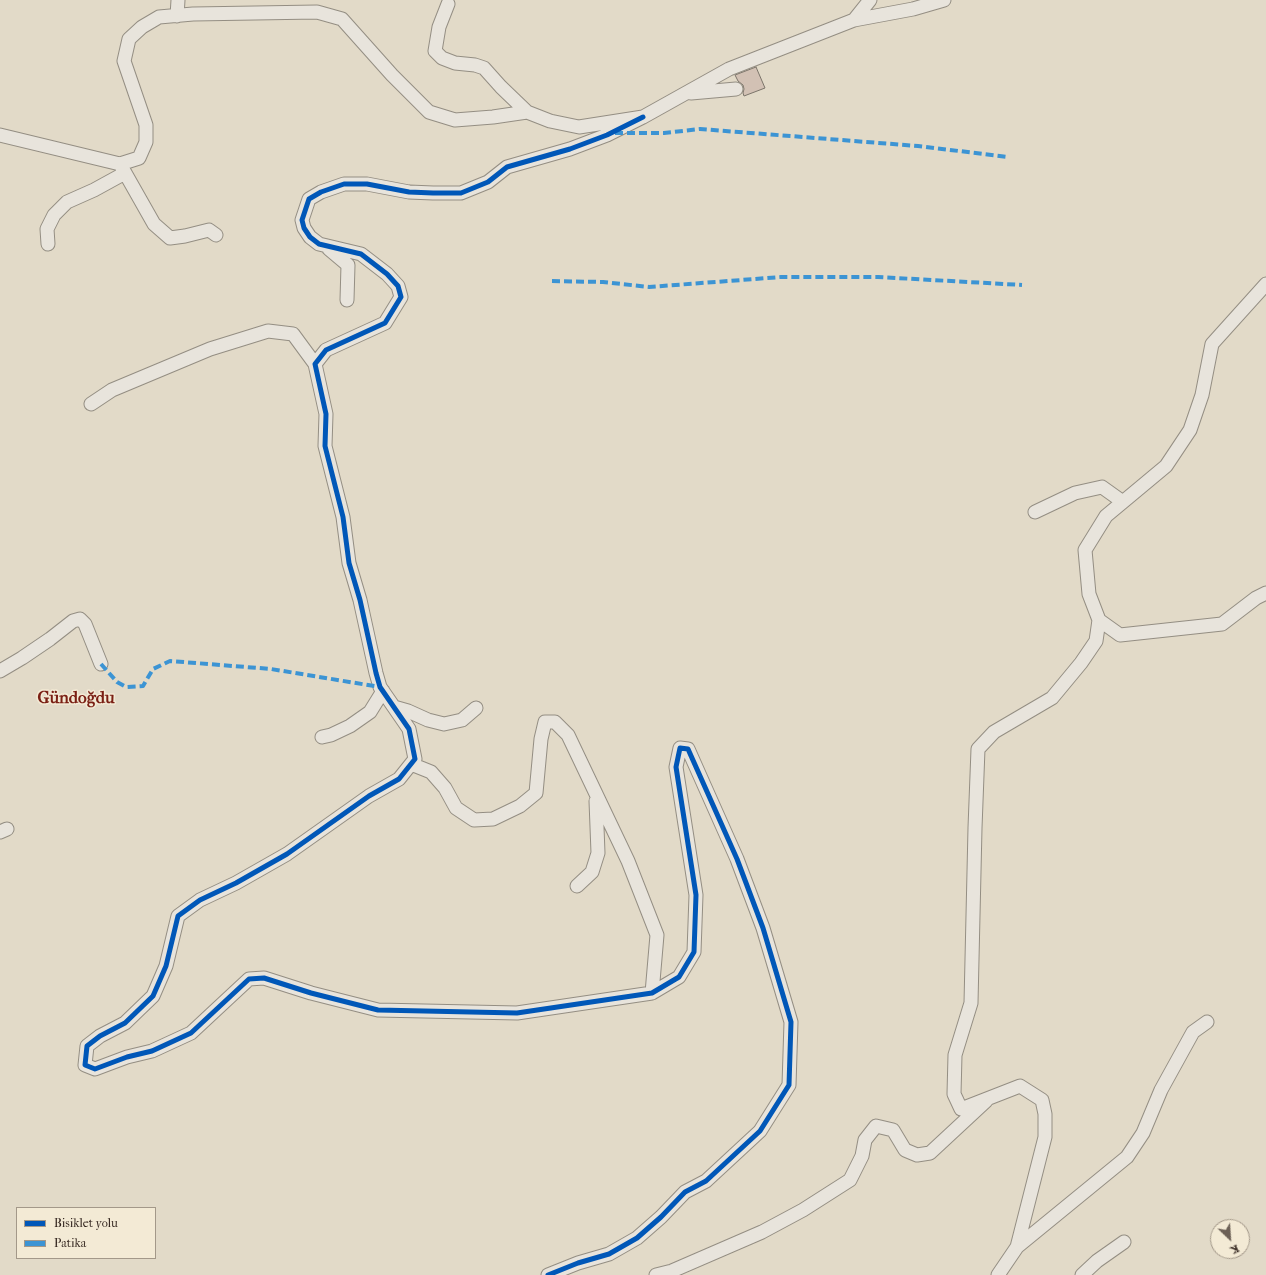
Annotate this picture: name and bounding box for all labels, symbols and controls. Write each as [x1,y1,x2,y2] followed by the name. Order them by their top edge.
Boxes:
[37,689,115,709] district label: Gündoğdu
[16,1207,156,1259] legend
[54,1216,118,1230] text: Bisiklet yolu
[1210,1219,1250,1259] north arrow
[54,1236,86,1250] text: Patika
[1228,1242,1241,1257] text: K

